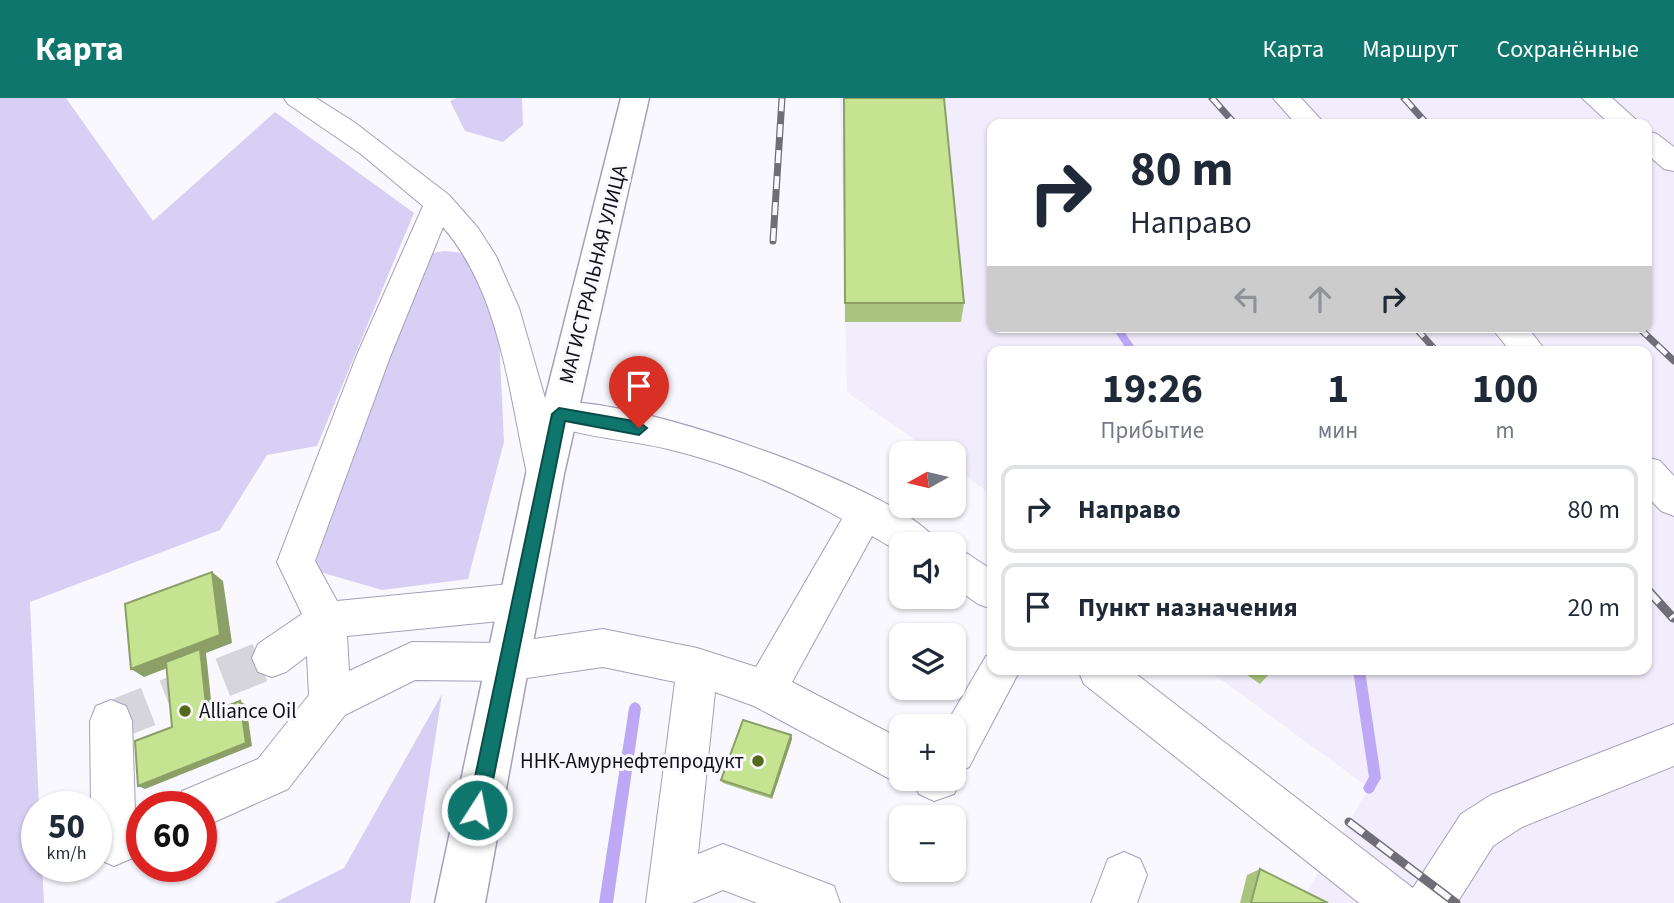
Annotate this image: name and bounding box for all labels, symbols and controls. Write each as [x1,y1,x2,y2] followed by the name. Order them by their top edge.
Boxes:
[35,26,124,73] text: Карта
[1263,32,1324,67] text: Карта
[1362,32,1458,67] text: Маршрут
[1496,32,1639,67] text: Сохранённые
[1130,135,1234,205] text: 80 m
[1015,147,1106,238] icon: right
[551,161,635,387] street label: МАГИСТРАЛЬНАЯ УЛИЦА
[1130,200,1252,246] text: Направо
[1228,280,1266,318] icon: left
[1301,280,1339,318] icon: ahead
[1374,280,1412,318] icon: right
[609,356,669,428] pin
[1102,359,1203,419] text: 19:26
[1327,359,1349,419] text: 1
[1472,359,1538,419] text: 100
[620,367,658,405] icon: arrive
[1101,414,1204,447] text: Прибытие
[1318,414,1358,447] text: мин
[1496,414,1515,447] text: m
[889,441,966,518] north arrow
[889,441,966,882] map controls
[1019,490,1057,528] icon: right
[1078,491,1181,528] text: Направо
[1567,491,1620,528] text: 80 m
[889,532,966,609] button: sound
[1019,588,1057,626] icon: arrive
[1078,589,1298,626] text: Пункт назначения
[1567,589,1620,626] text: 20 m
[889,623,966,700] button: layers
[199,696,297,726] place label: Alliance Oil
[177,703,193,719] marker: Alliance Oil
[889,714,966,791] button: +
[520,746,744,776] place label: ННК-Амурнефтепродукт
[750,753,766,769] marker: ННК-Амурнефтепродукт
[440,773,514,847] position arrow
[126,791,217,882] speed limit sign: 60
[48,802,85,852] text: 50
[889,805,966,882] button: −
[47,841,86,866] text: km/h

